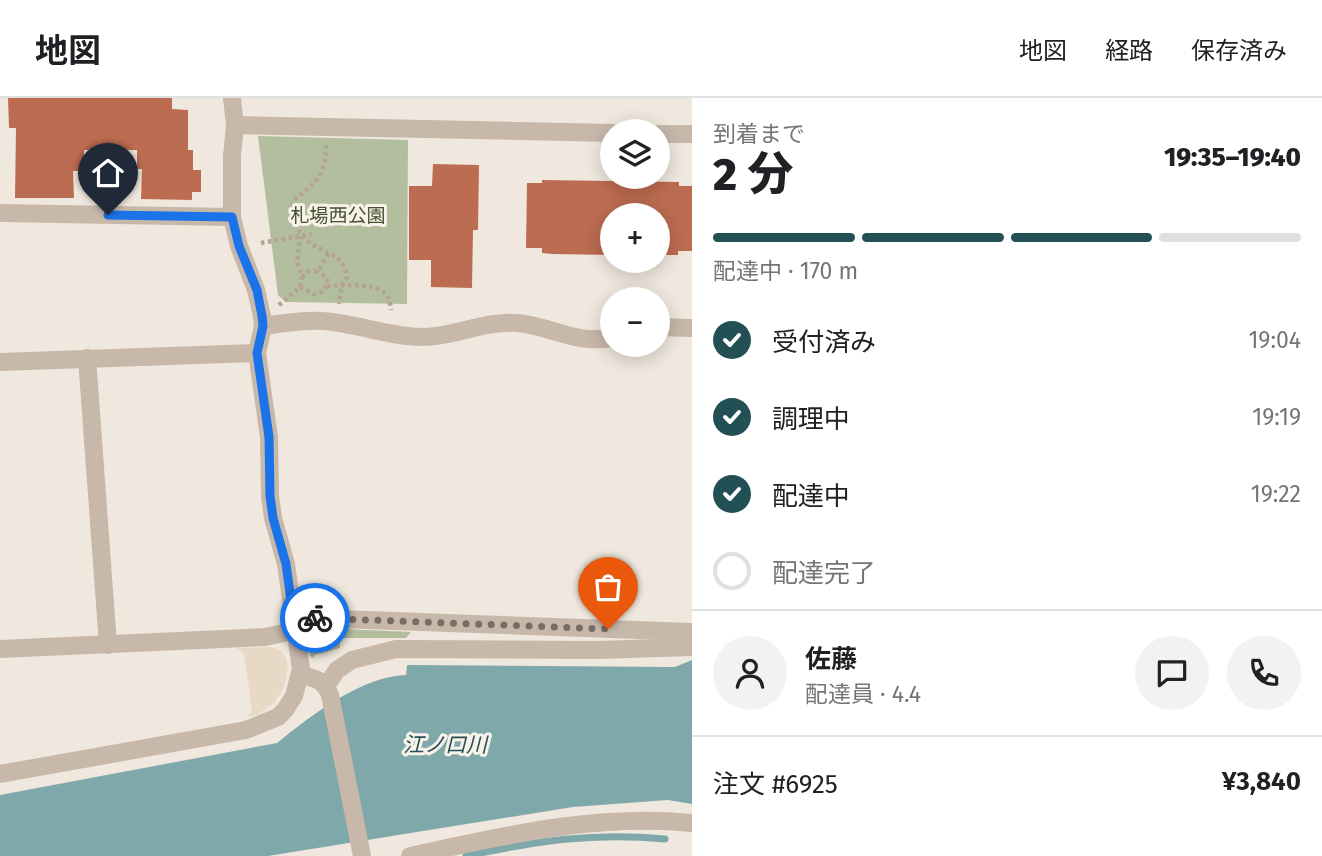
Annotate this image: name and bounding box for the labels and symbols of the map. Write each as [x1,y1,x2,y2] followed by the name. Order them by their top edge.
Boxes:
[78,143,138,215] pin
[290,204,386,227] park label: 札場西公園
[578,557,638,629] pin
[280,583,350,653] courier
[403,732,489,758] water label: 江ノ口川

